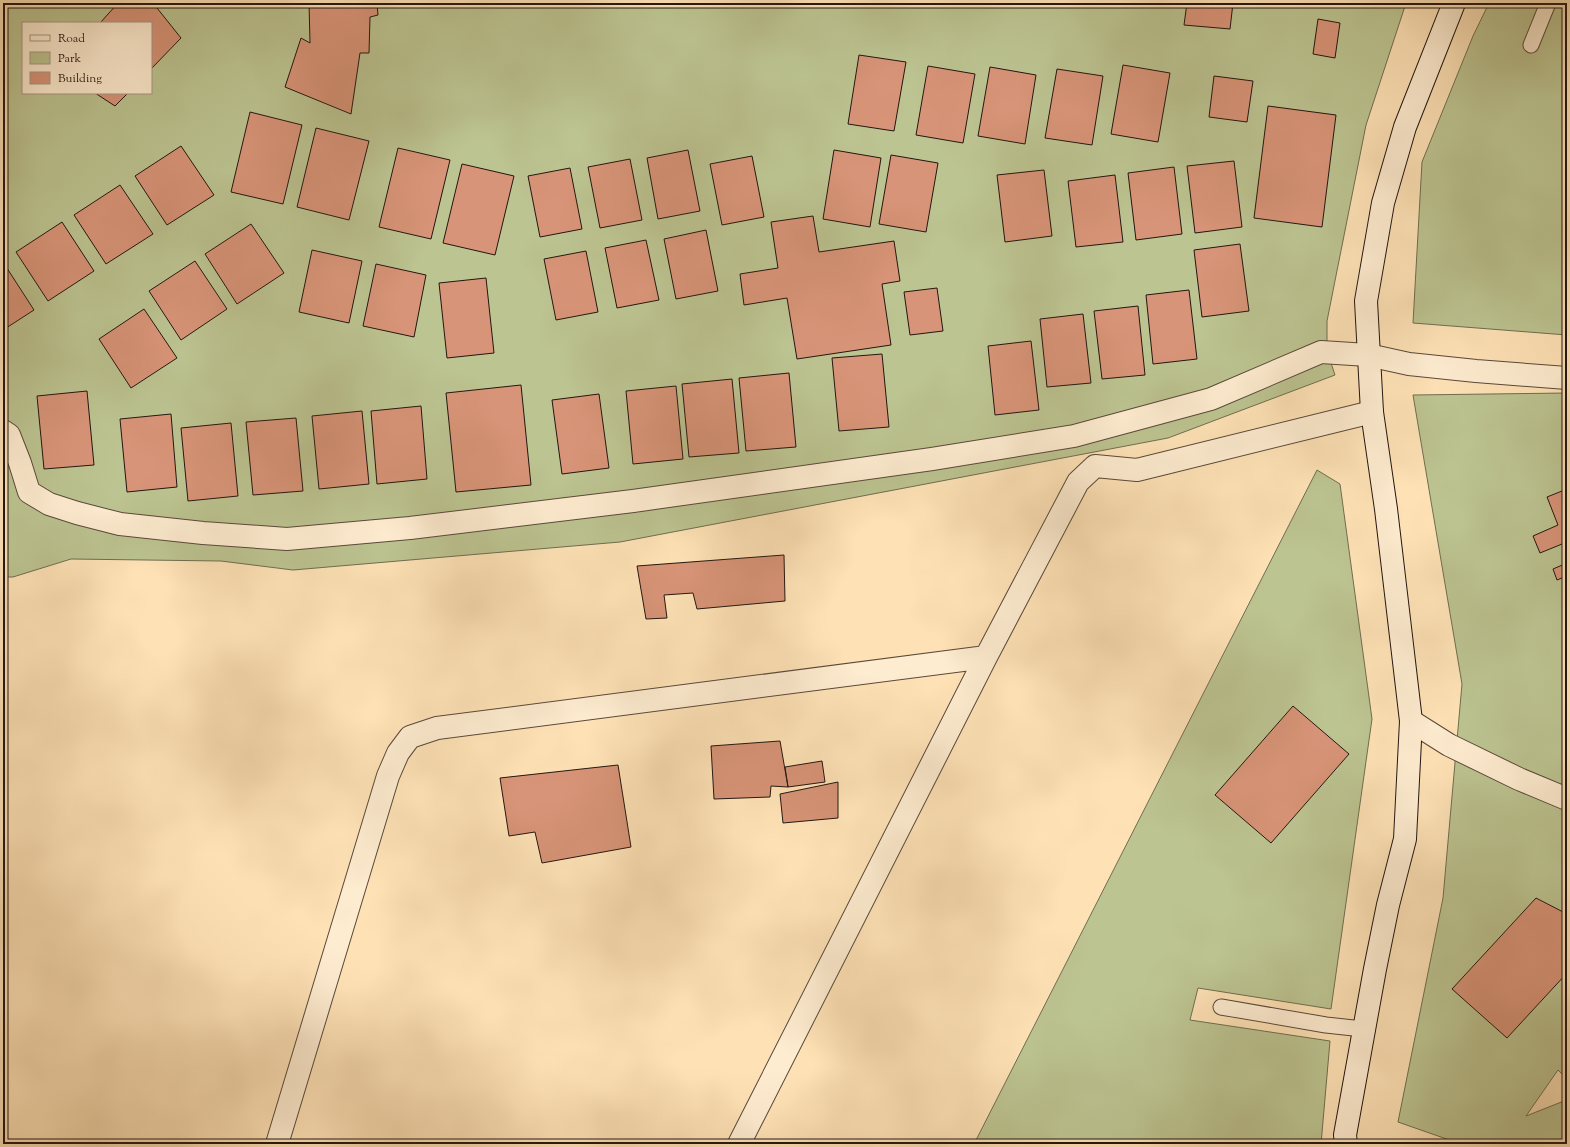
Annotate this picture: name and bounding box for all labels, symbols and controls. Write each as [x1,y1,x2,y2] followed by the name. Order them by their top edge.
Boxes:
[22,22,152,94] legend
[58,30,85,48] text: Road
[58,50,81,68] text: Park
[58,70,102,88] text: Building

